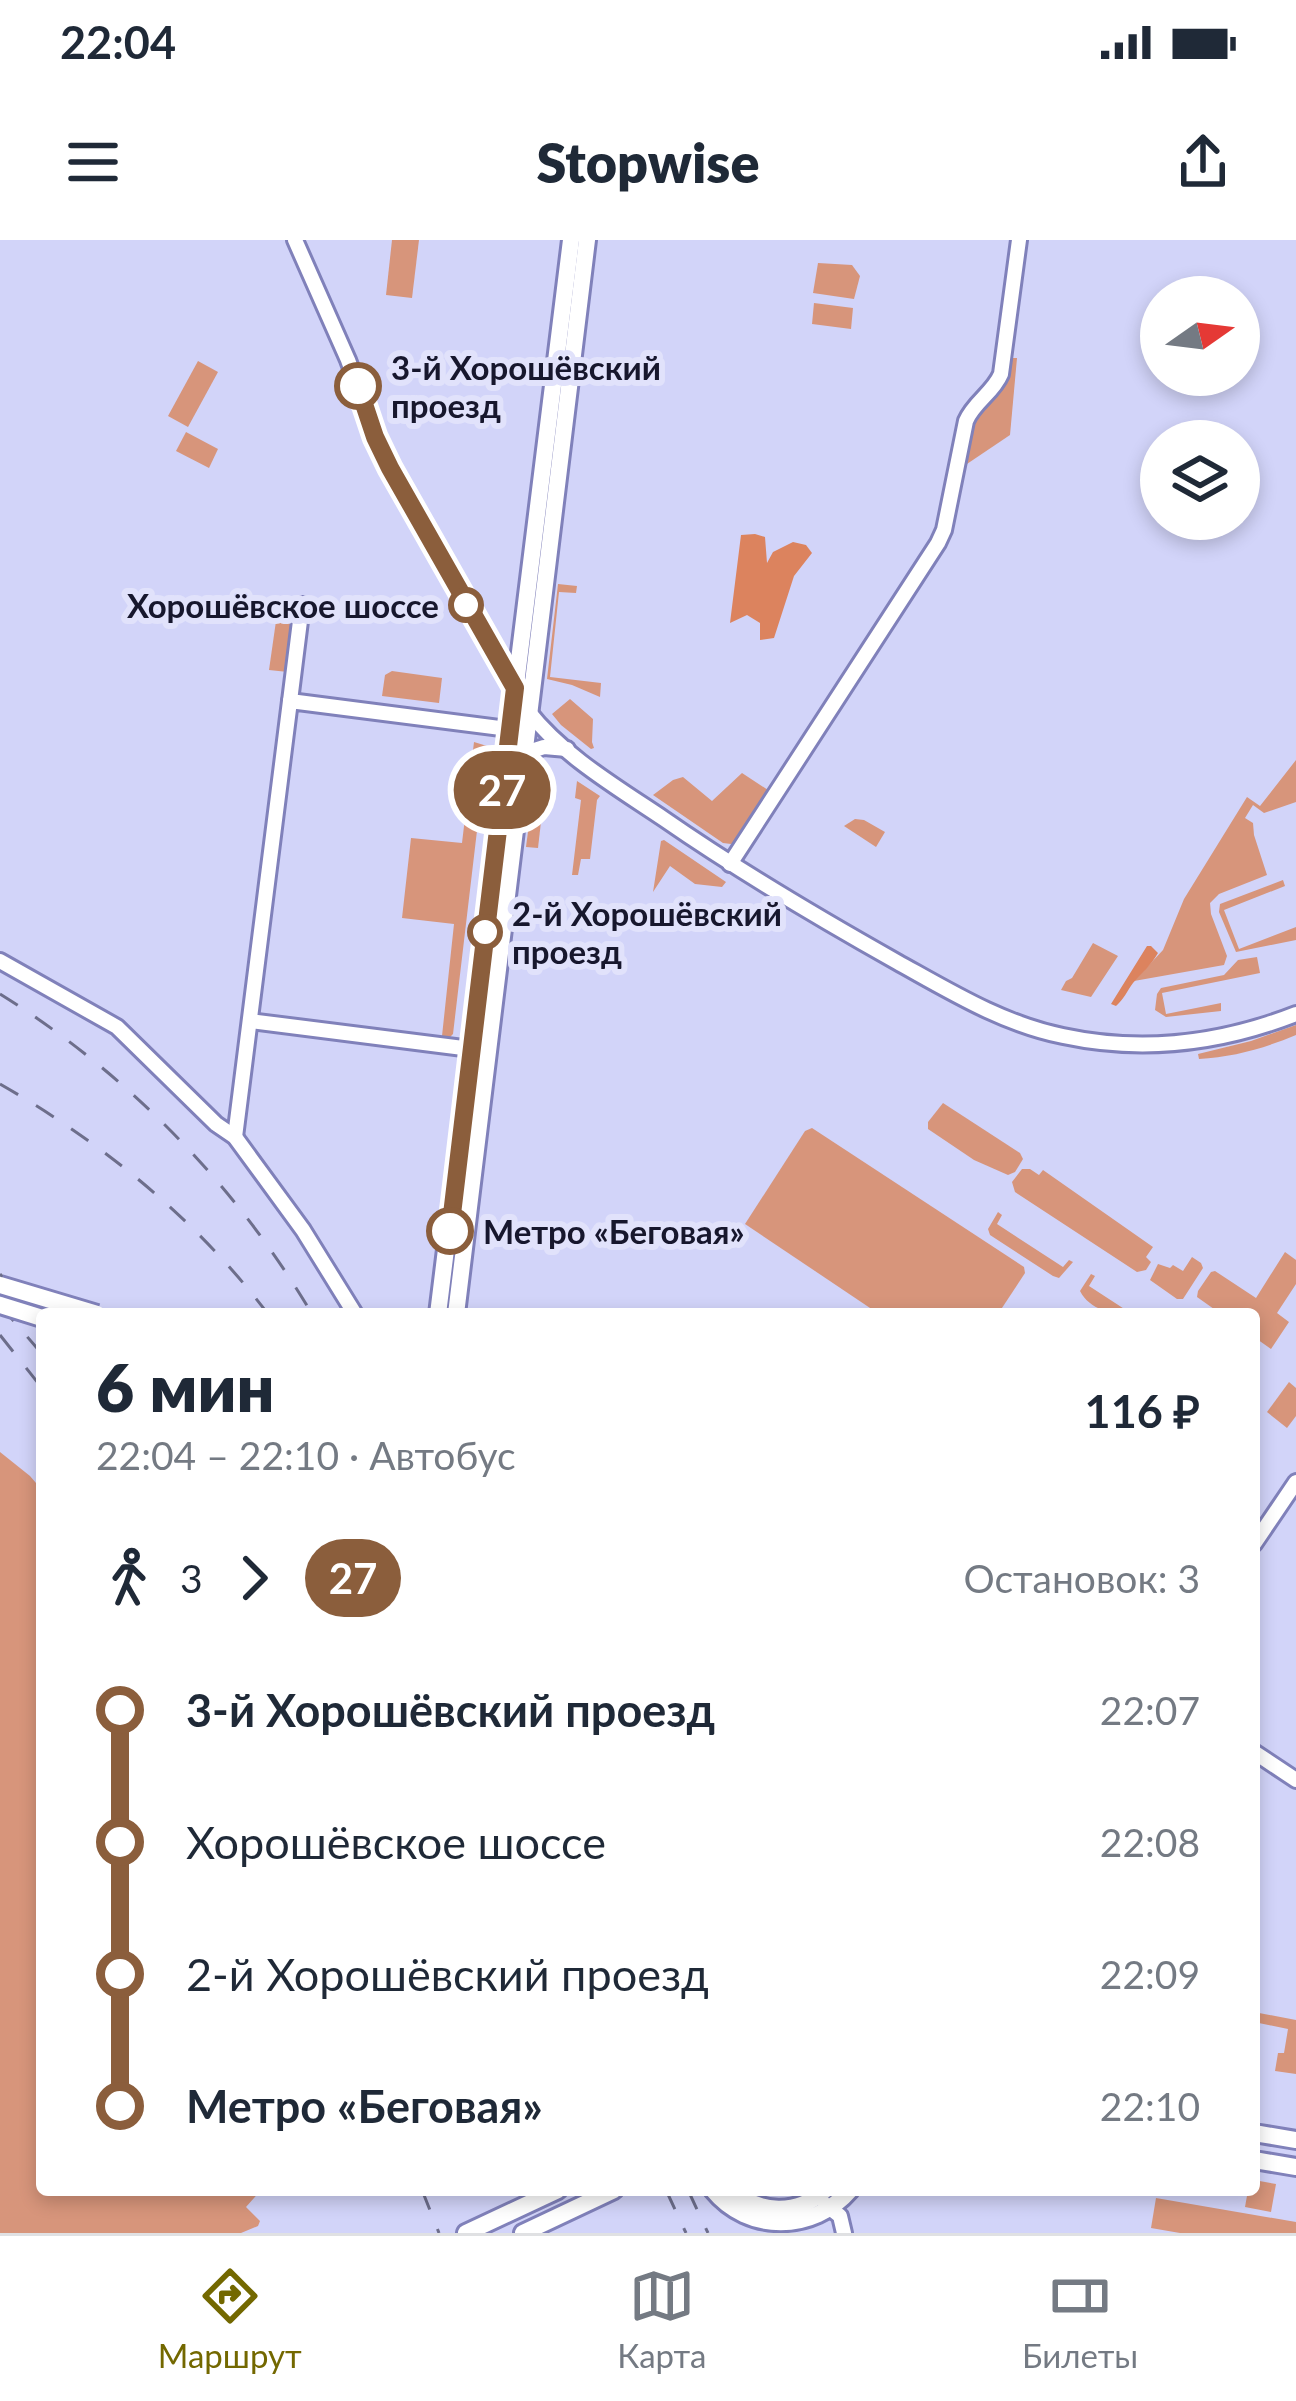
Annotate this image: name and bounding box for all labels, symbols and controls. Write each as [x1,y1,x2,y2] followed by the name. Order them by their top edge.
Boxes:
[60,15,176,69] text: 22:04
[60,129,126,195] icon: menu
[1170,129,1236,195] icon: share
[537,130,759,195] text: Stopwise
[1140,276,1260,396] north arrow
[1140,276,1260,540] map controls
[391,347,661,425] place label: 3-й Хорошёвский проезд
[336,364,380,408] marker: 3-й Хорошёвский проезд
[1140,420,1260,540] button: layers
[127,585,439,625] place label: Хорошёвское шоссе
[450,589,482,621] marker: Хорошёвское шоссе
[448,751,556,829] line badge: 27
[478,765,526,815] text: 27
[512,893,782,971] place label: 2-й Хорошёвский проезд
[469,916,501,948] marker: 2-й Хорошёвский проезд
[428,1209,472,1253] marker: Метро «Беговая»
[483,1211,745,1251] place label: Метро «Беговая»
[96,1347,274,1426] text: 6 мин
[1085,1384,1200,1438] text: 116 ₽
[96,1432,516,1478] text: 22:04 – 22:10 · Автобус
[96,1545,162,1611] icon: walk
[221,1545,287,1611] icon: forward
[329,1553,377,1603] text: 27
[180,1555,203,1601] text: 3
[963,1555,1200,1601] text: Остановок: 3
[186,1683,715,1737] text: 3-й Хорошёвский проезд
[1100,1687,1200,1733] text: 22:07
[186,1815,606,1869] text: Хорошёвское шоссе
[1100,1819,1200,1865] text: 22:08
[186,1947,709,2001] text: 2-й Хорошёвский проезд
[1100,1951,1200,1997] text: 22:09
[186,2079,543,2133] text: Метро «Беговая»
[1100,2083,1200,2129] text: 22:10
[158,2263,302,2375] tab: Маршрут
[617,2263,706,2375] tab: Карта
[1022,2263,1138,2375] tab: Билеты

